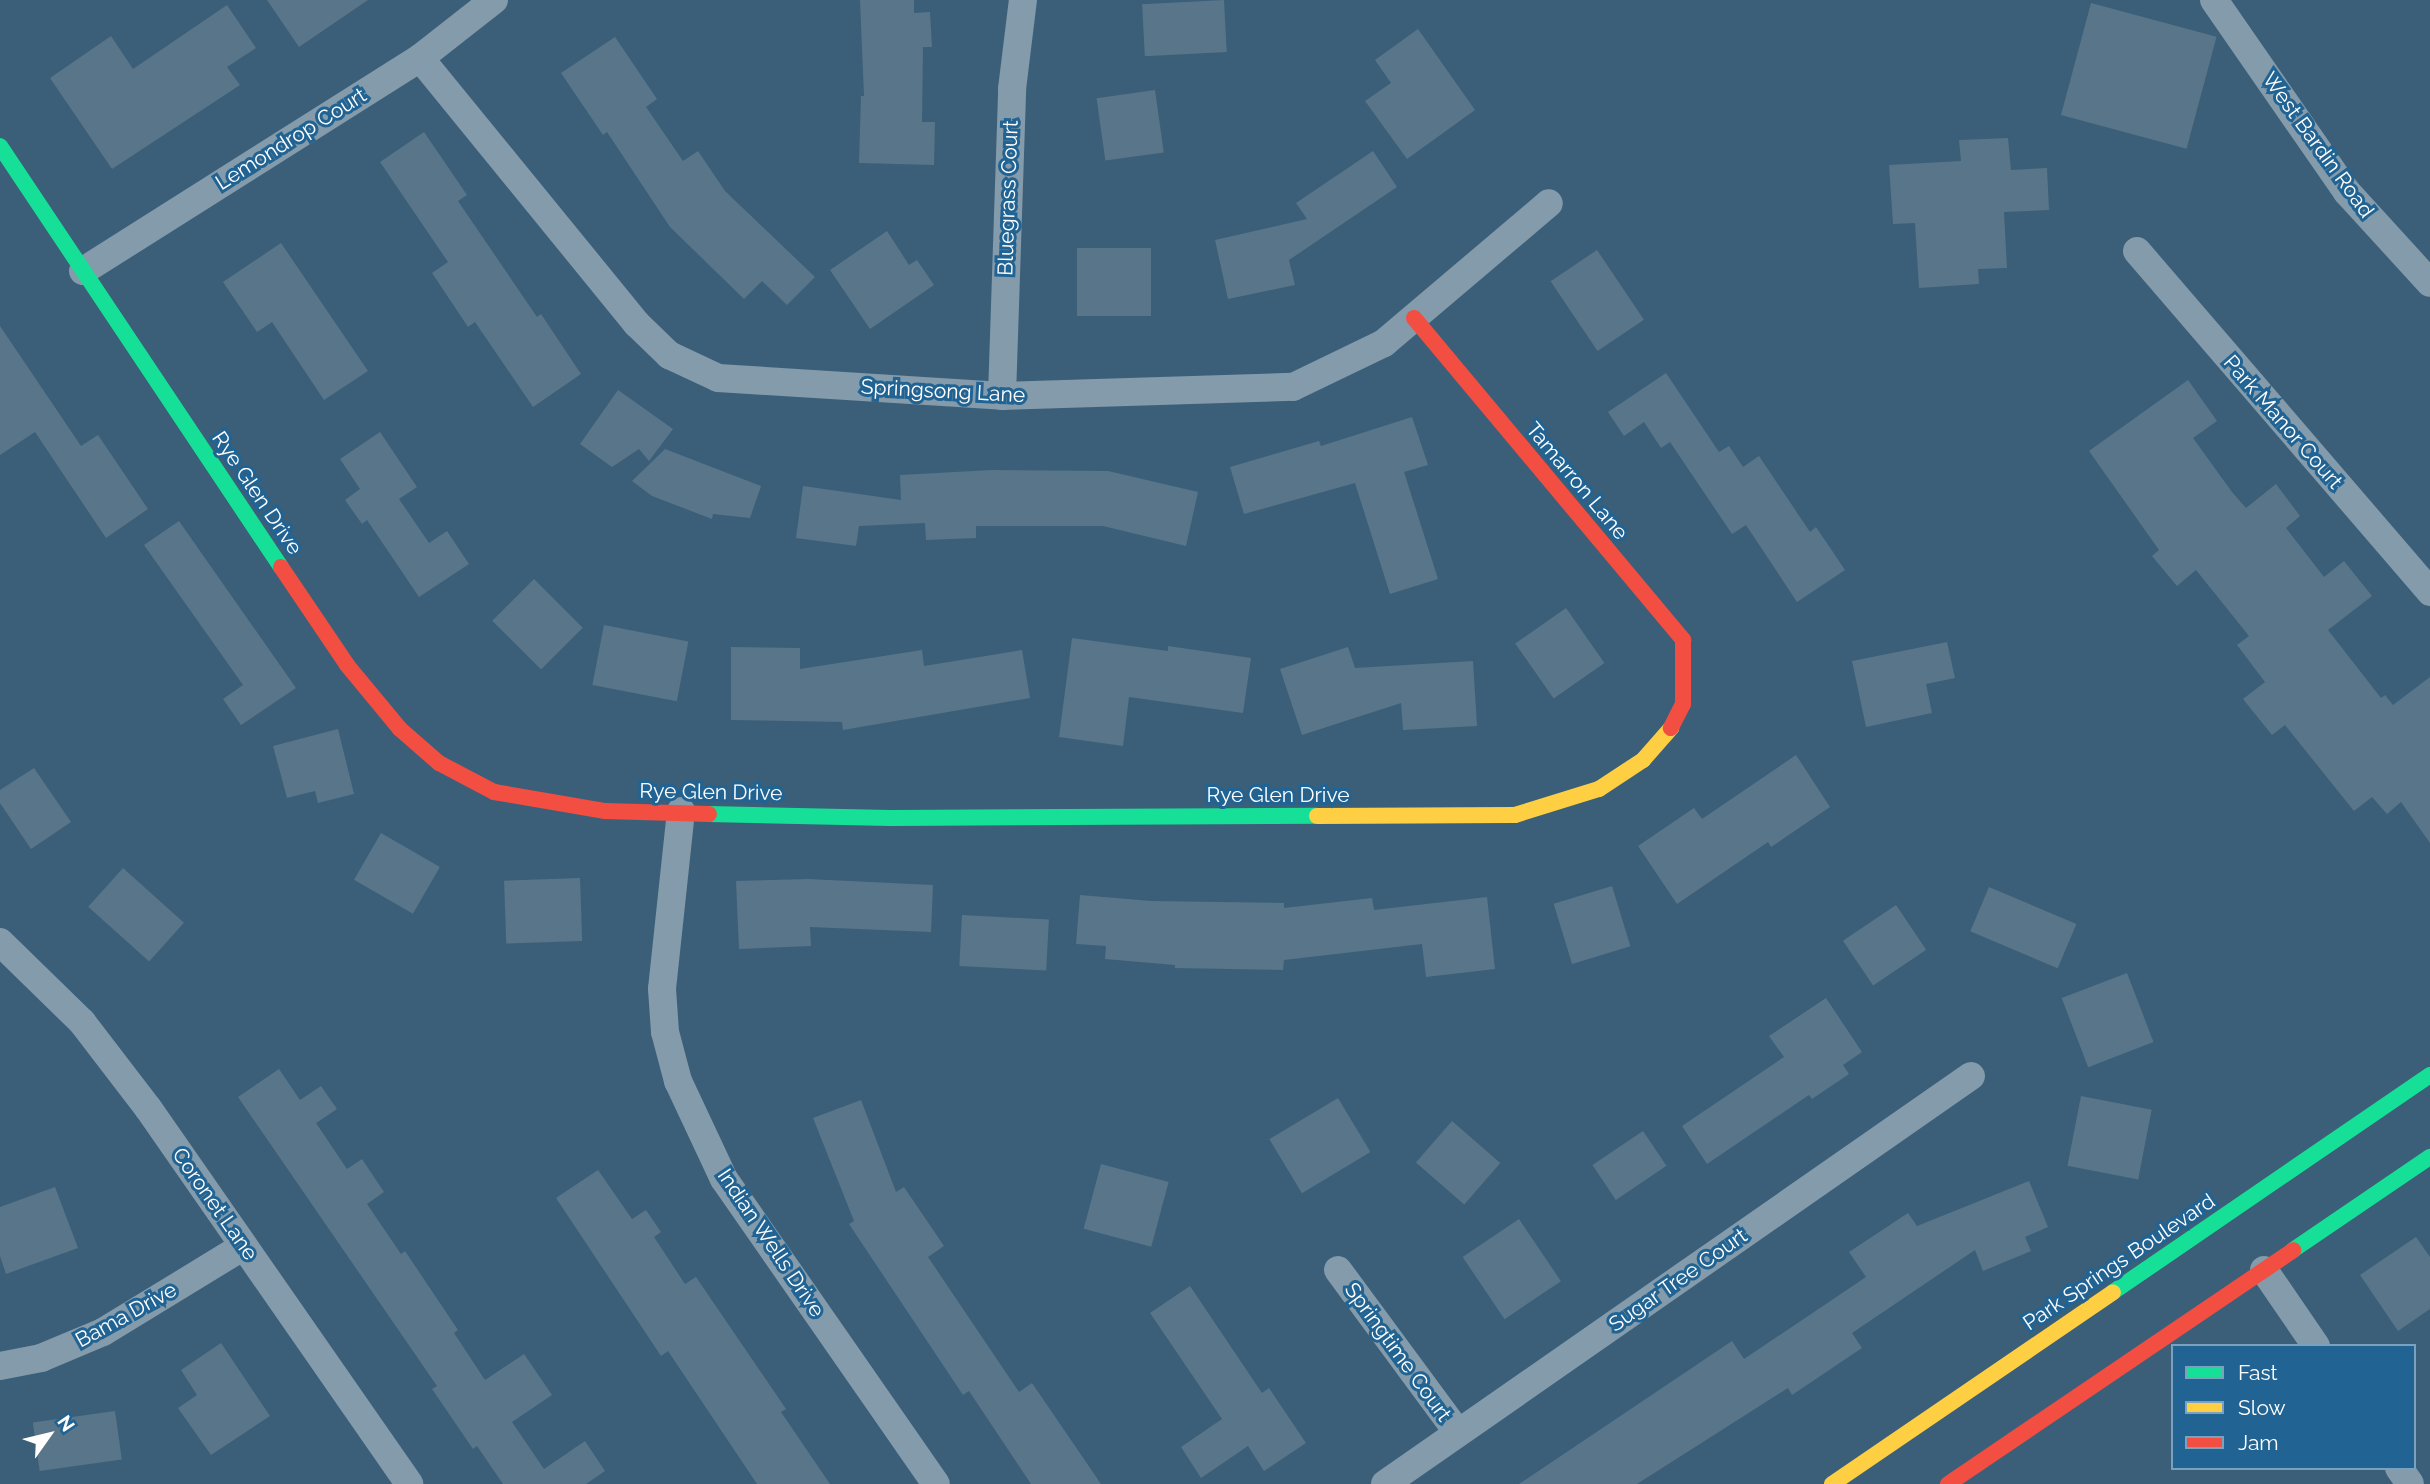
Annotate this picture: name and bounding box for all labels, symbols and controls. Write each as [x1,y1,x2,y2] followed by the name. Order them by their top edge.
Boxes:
[2257,67,2379,223] street label: West Bardin Road
[211,82,371,196] street label: Lemondrop Court
[993,120,1023,276] street label: Bluegrass Court
[2218,350,2348,494] street label: Park Manor Court
[860,374,1026,408] street label: Springsong Lane
[1521,417,1633,545] street label: Tamarron Lane
[207,427,307,559] street label: Rye Glen Drive
[639,778,783,806] street label: Rye Glen Drive
[1206,782,1350,808] street label: Rye Glen Drive
[167,1143,263,1265] street label: Coronet Lane
[712,1164,830,1322] street label: Indian Wells Drive
[2018,1188,2220,1336] street label: Park Springs Boulevard
[1604,1223,1752,1337] street label: Sugar Tree Court
[71,1277,181,1353] street label: Bama Drive
[1339,1278,1457,1426] street label: Springtime Court
[2171,1344,2416,1470] legend
[2238,1360,2278,1385] text: Fast
[2238,1395,2286,1420] text: Slow
[14,1400,84,1470] north arrow
[53,1411,80,1435] text: N
[2238,1430,2279,1455] text: Jam

